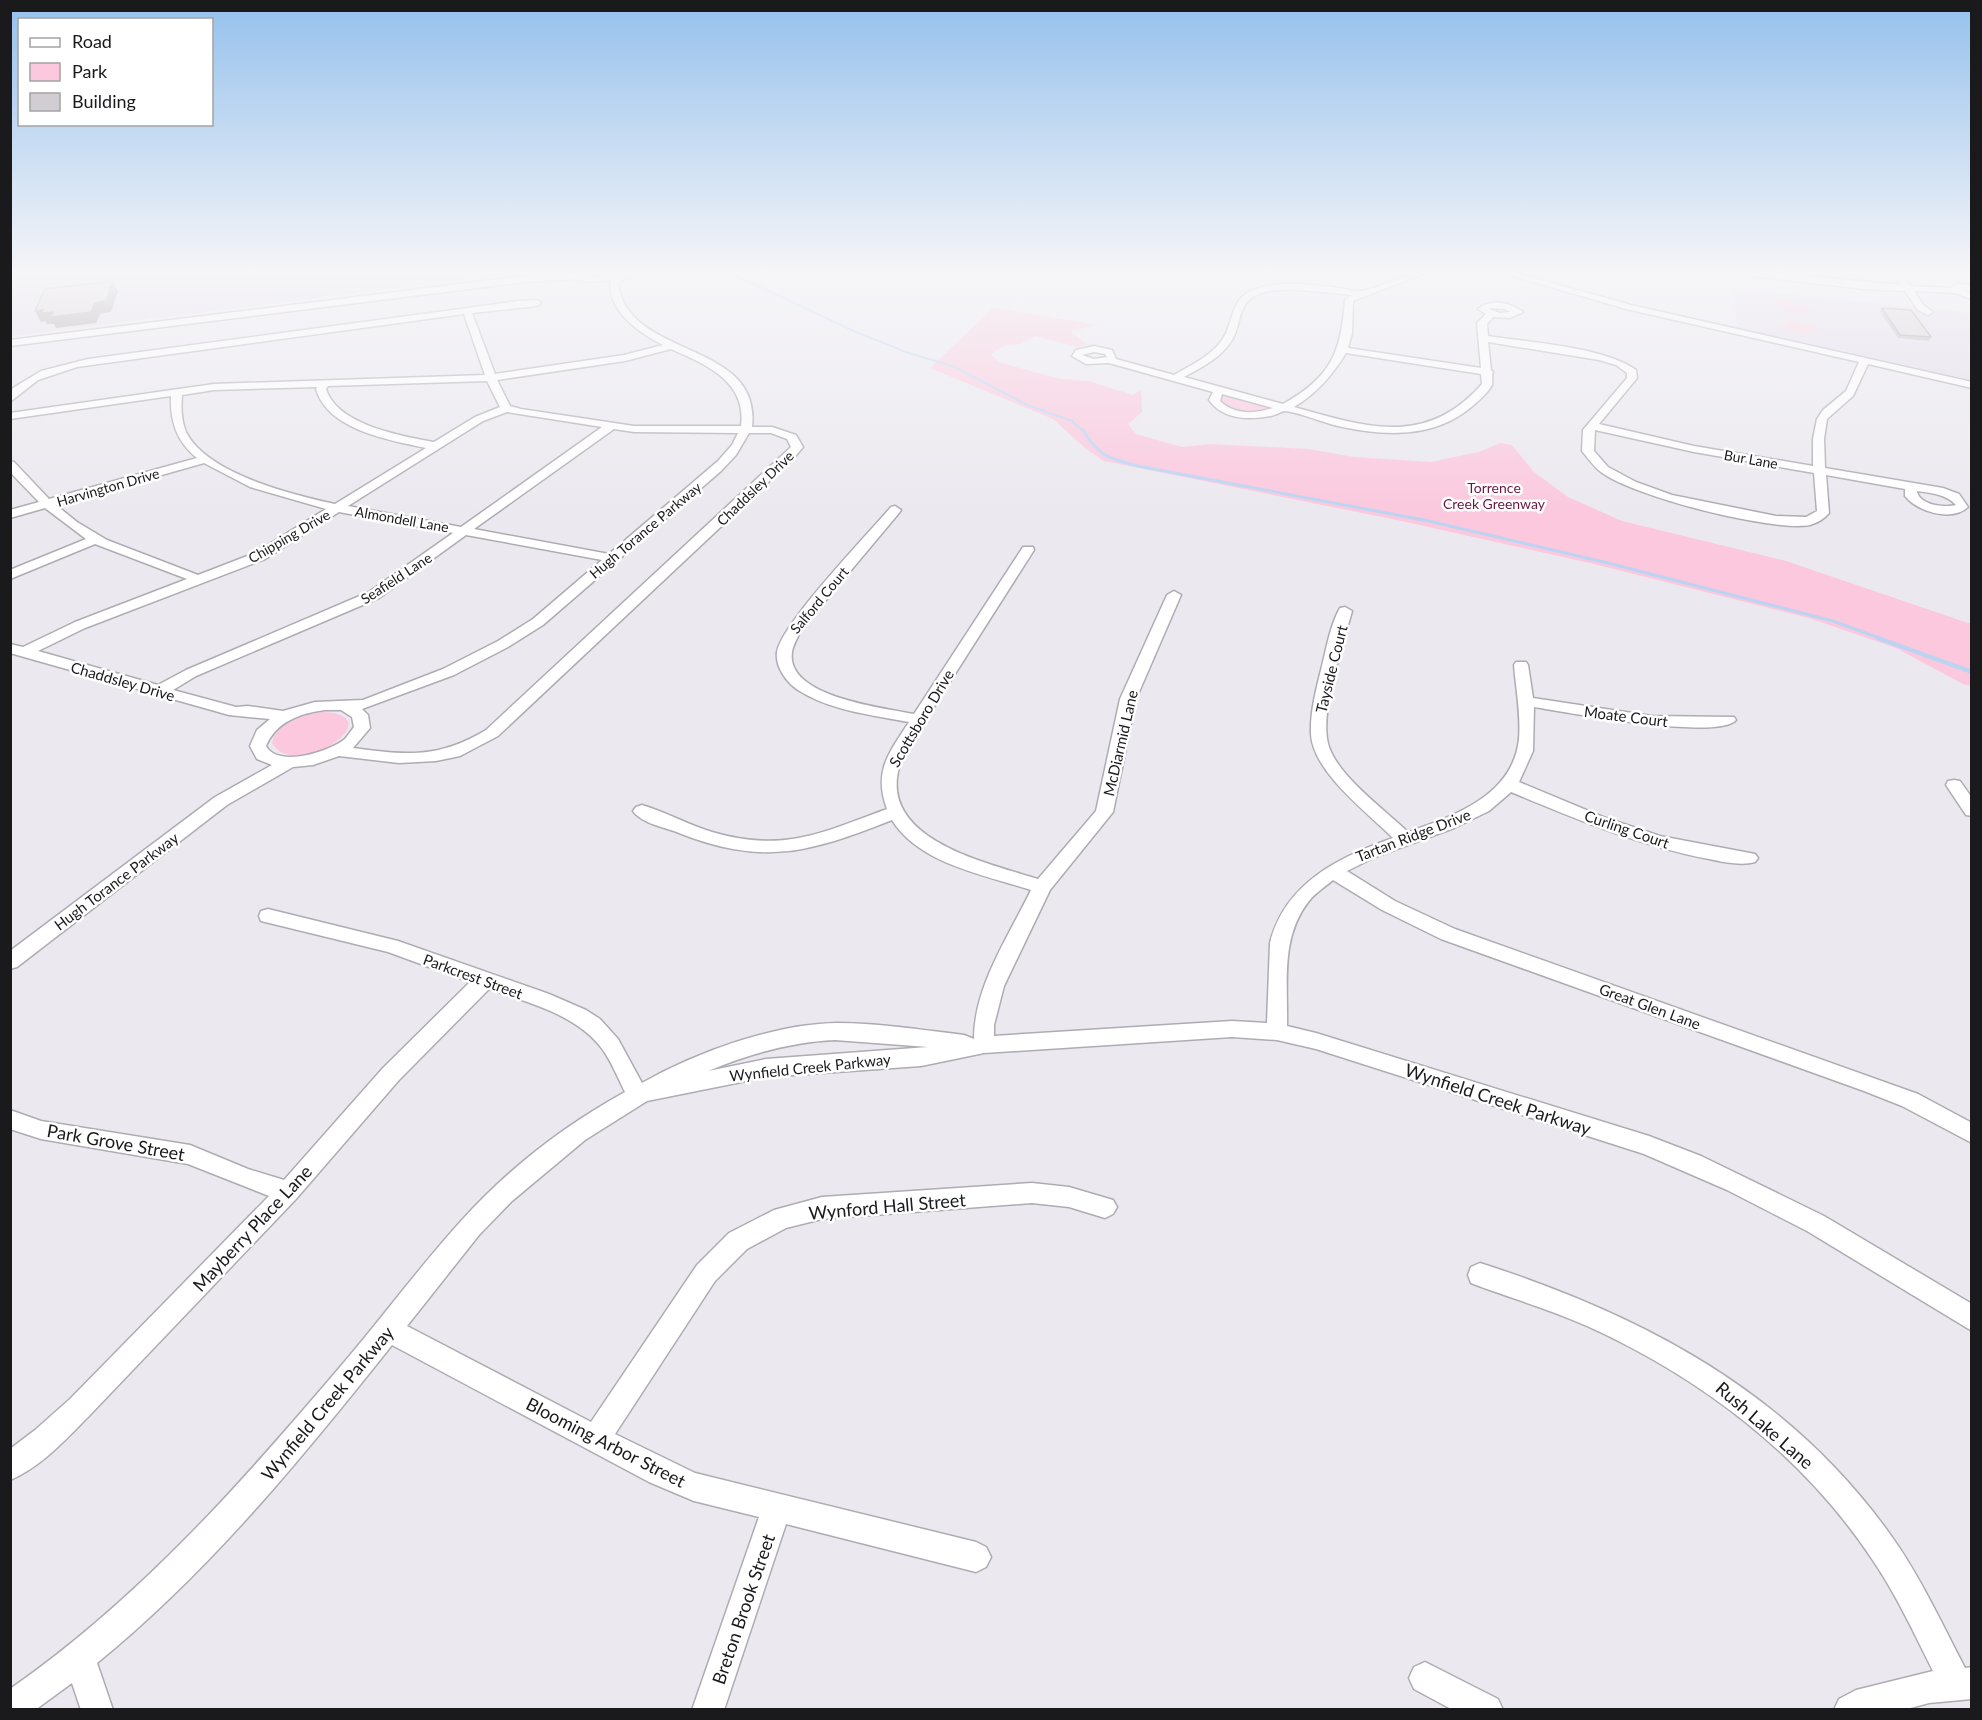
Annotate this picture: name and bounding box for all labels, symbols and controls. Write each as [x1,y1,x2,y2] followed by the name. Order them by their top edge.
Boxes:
[18,18,213,126] legend
[72,30,112,52] text: Road
[72,60,108,82] text: Park
[72,90,136,112] text: Building
[1723,446,1779,472] street label: Bur Lane
[713,447,797,529] street label: Chaddsley Drive
[55,464,161,510] street label: Harvington Drive
[586,478,705,582] street label: Hugh Torance Parkway
[1443,479,1546,512] park label: Torrence Creek Greenway
[354,502,450,536] street label: Almondell Lane
[245,506,333,566] street label: Chipping Drive
[357,549,435,607] street label: Seafield Lane
[786,563,852,637] street label: Salford Court
[1311,623,1351,715] street label: Tayside Court
[69,658,177,704] street label: Chaddsley Drive
[885,666,957,770] street label: Scottsboro Drive
[1099,688,1141,798] street label: McDiarmid Lane
[1583,702,1670,730] street label: Moate Court
[1353,805,1473,865] street label: Tartan Ridge Drive
[1582,806,1672,852] street label: Curling Court
[50,828,182,934] street label: Hugh Torance Parkway
[421,950,526,1003] street label: Parkcrest Street
[1597,979,1703,1033] street label: Great Glen Lane
[728,1050,892,1084] street label: Wynfield Creek Parkway
[1402,1058,1595,1140] street label: Wynfield Creek Parkway
[45,1119,187,1165] street label: Park Grove Street
[188,1160,316,1296] street label: Mayberry Place Lane
[808,1188,967,1224] street label: Wynford Hall Street
[256,1321,398,1485] street label: Wynfield Creek Parkway
[1712,1377,1818,1473] street label: Rush Lake Lane
[523,1392,690,1492] street label: Blooming Arbor Street
[707,1530,779,1687] street label: Breton Brook Street

